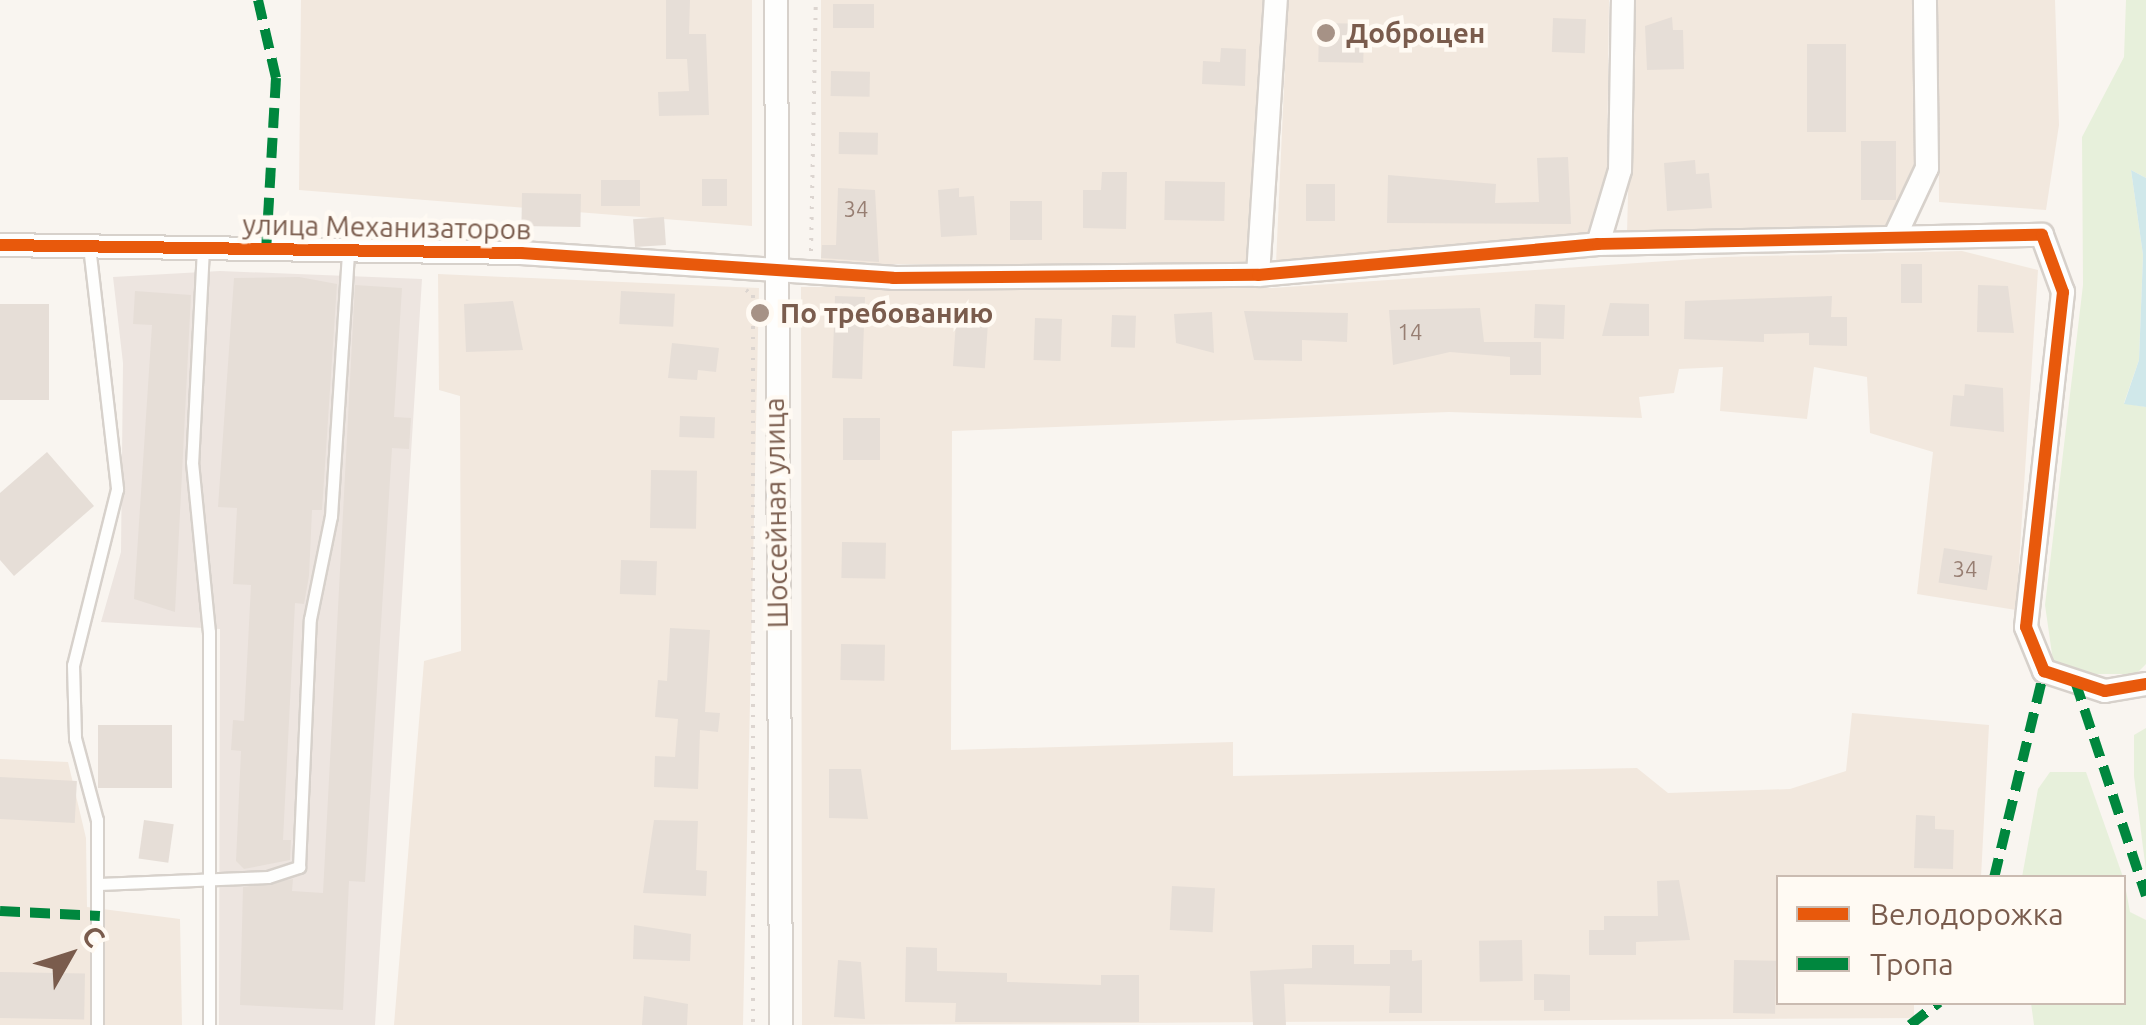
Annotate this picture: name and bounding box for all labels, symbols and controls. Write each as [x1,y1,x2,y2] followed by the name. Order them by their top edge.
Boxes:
[1346,16,1485,50] place label: Доброцен
[1315,22,1337,44] marker: Доброцен
[844,196,868,222] house number: 34
[242,208,532,246] street label: улица Механизаторов
[780,296,993,330] place label: По требованию
[749,302,771,324] marker: По требованию
[1398,319,1422,345] house number: 14
[757,397,795,629] street label: Шоссейная улица
[1953,556,1977,582] house number: 34
[1776,875,2126,1005] legend
[1870,897,2064,931] text: Велодорожка
[20,905,120,1005] north arrow
[76,919,111,953] text: С
[1870,947,1954,981] text: Тропа

